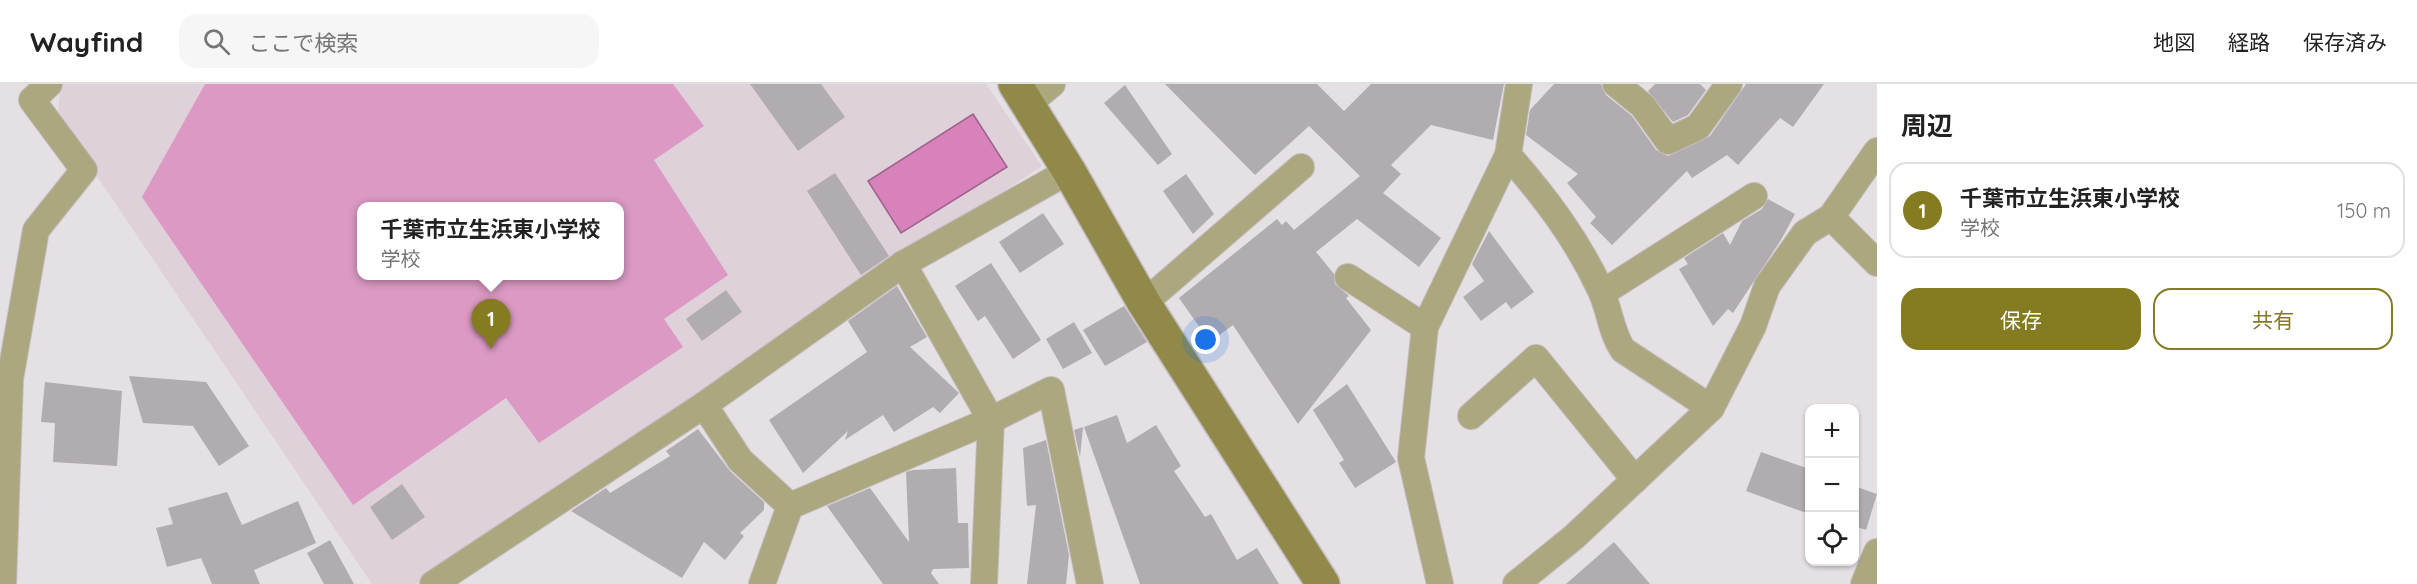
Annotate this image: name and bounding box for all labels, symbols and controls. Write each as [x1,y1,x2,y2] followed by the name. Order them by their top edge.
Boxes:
[179,14,599,68] search box
[30,24,143,59] text: Wayfind
[200,25,233,58] icon: search
[248,29,358,57] text: ここで検索
[2153,29,2195,55] text: 地図
[2228,29,2270,55] text: 経路
[2303,29,2387,55] text: 保存済み
[1901,109,1953,142] text: 周辺
[1960,184,2180,212] text: 千葉市立生浜東小学校
[1919,198,1926,223] text: 1
[2337,198,2391,223] text: 150 m
[357,202,624,280] popup
[380,215,601,243] text: 千葉市立生浜東小学校
[1960,215,2000,240] text: 学校
[380,246,420,271] text: 学校
[1901,288,2141,350] button: 保存
[2153,288,2393,350] button: 共有
[472,300,510,349] pin: 1
[1191,325,1220,354] your location
[1805,404,1859,566] map controls
[1805,404,1859,458] button: +
[1805,458,1859,512] button: −
[1805,512,1859,566] button: locate

